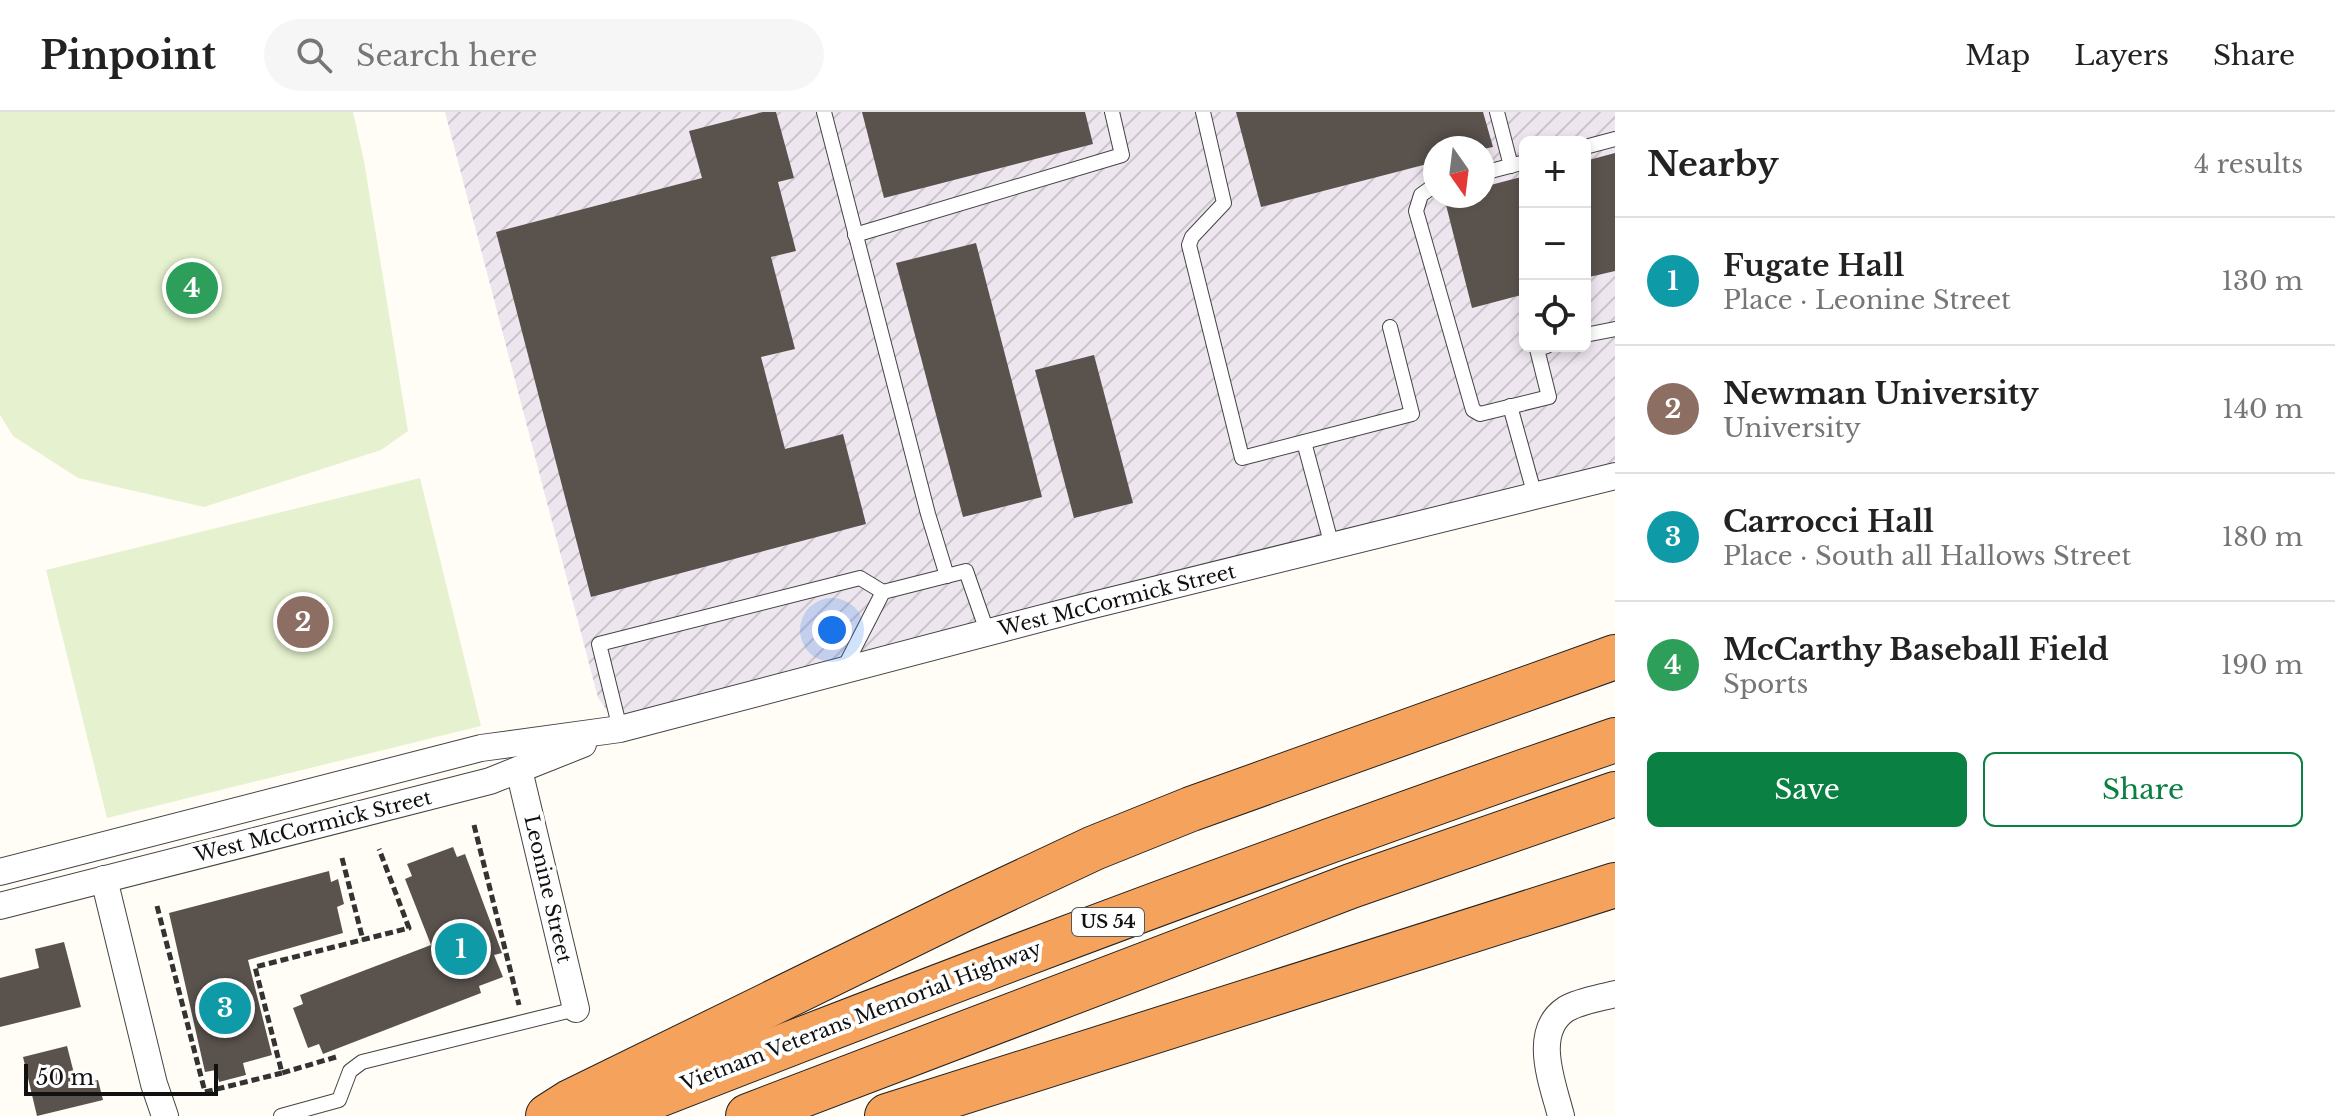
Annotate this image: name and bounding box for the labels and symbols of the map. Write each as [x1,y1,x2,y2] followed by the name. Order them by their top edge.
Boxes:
[1423,136,1495,208] north arrow
[166,258,218,318] pin: 4
[995,559,1238,641] street label: West McCormick Street
[277,592,329,652] pin: 2
[812,610,852,650] your location
[191,785,434,867] street label: West McCormick Street
[519,813,577,966] street label: Leonine Street
[1072,908,1144,936] road number: US 54
[435,919,487,979] pin: 1
[676,936,1045,1096] street label: Vietnam Veterans Memorial Highway
[199,978,251,1038] pin: 3
[24,1060,218,1096] scale bar

